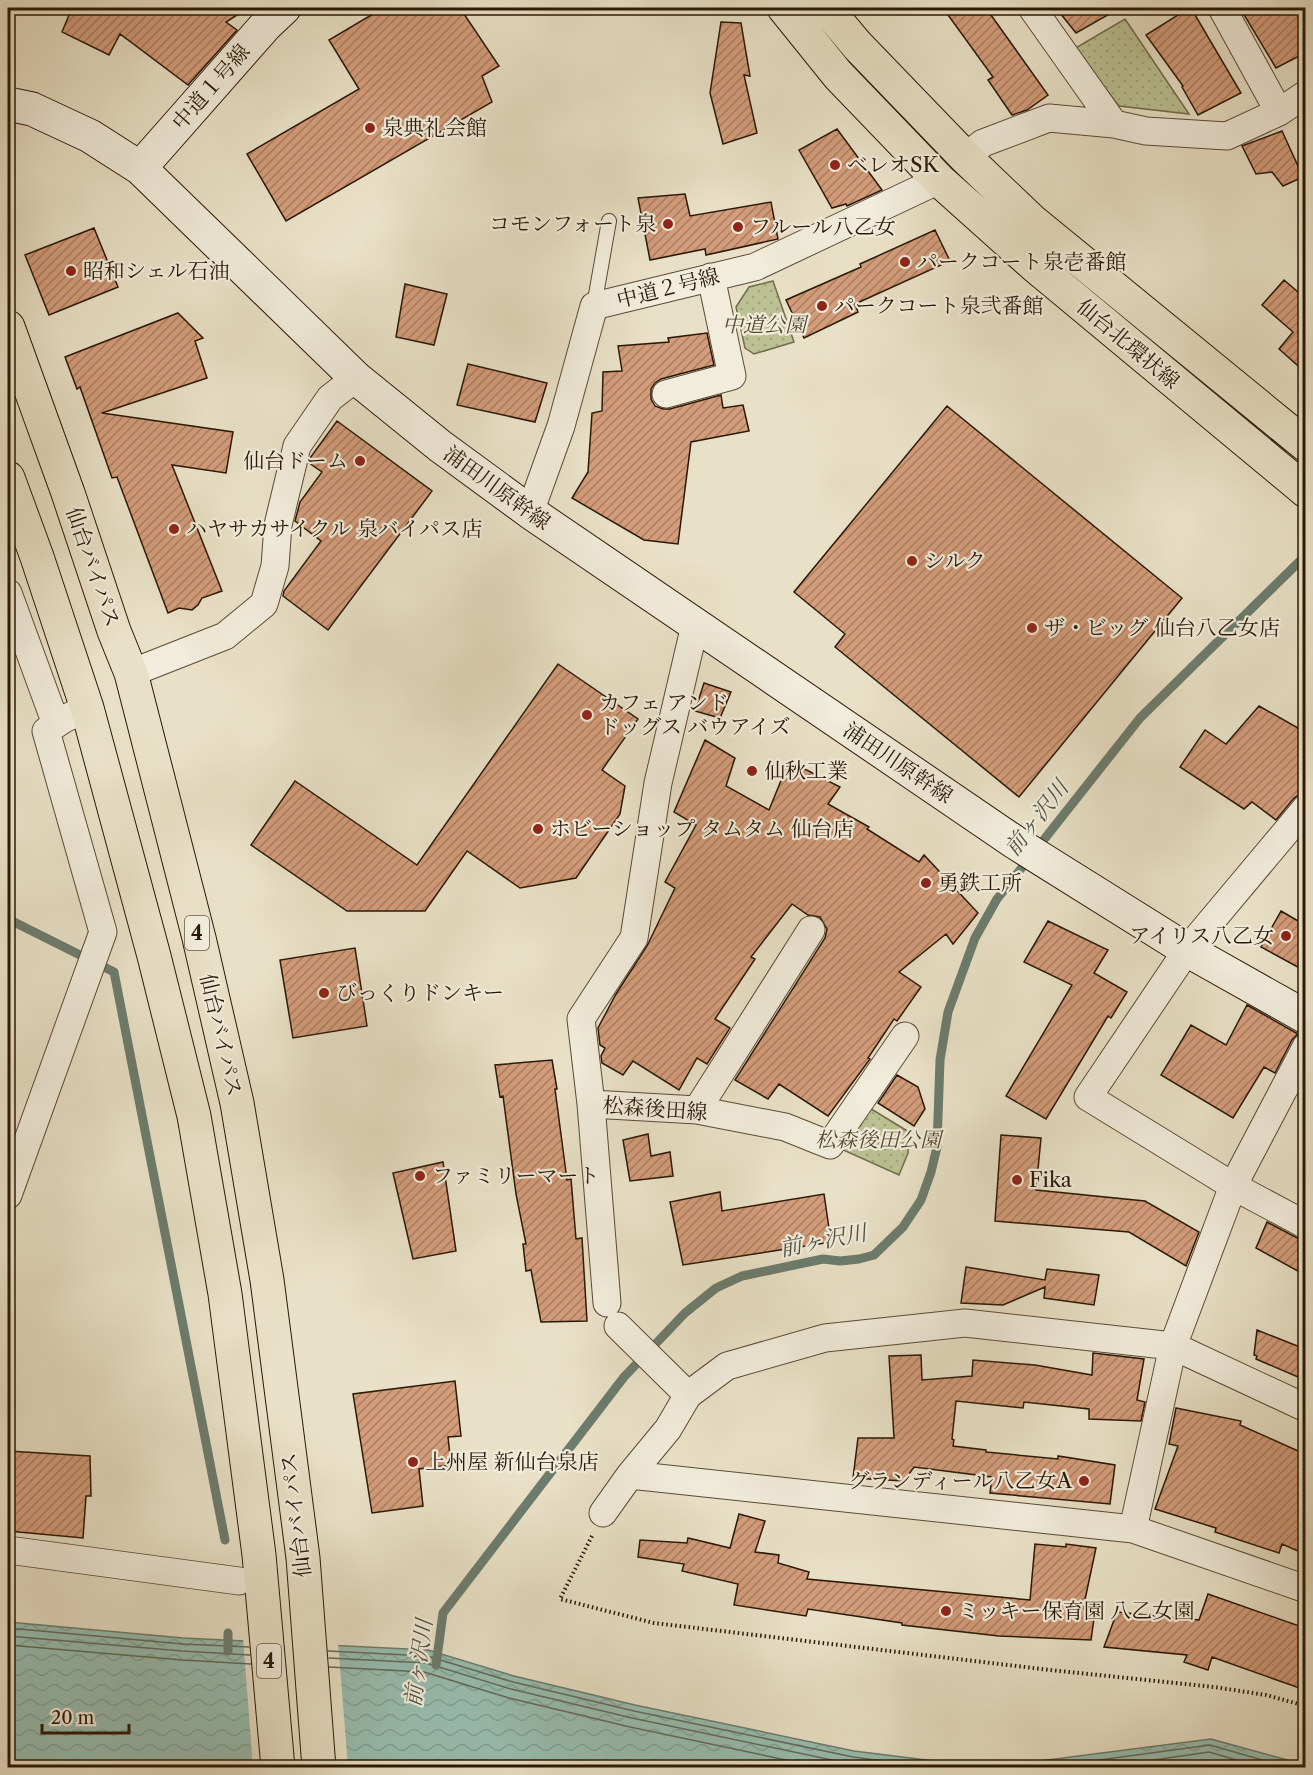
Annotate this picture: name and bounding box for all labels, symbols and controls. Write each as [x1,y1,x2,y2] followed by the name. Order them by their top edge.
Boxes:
[167,39,254,134] street label: 中道１号線
[382,115,487,140] place label: 泉典礼会館
[363,121,377,135] marker: 泉典礼会館
[847,152,940,177] place label: ベレオSK
[828,158,842,172] marker: ベレオSK
[489,211,656,236] place label: コモンフォート泉
[750,214,896,239] place label: フルール八乙女
[661,217,675,231] marker: コモンフォート泉
[731,220,745,234] marker: フルール八乙女
[917,249,1127,274] place label: パークコート泉壱番館
[898,255,912,269] marker: パークコート泉壱番館
[83,258,230,283] place label: 昭和シェル石油
[614,263,722,312] street label: 中道２号線
[64,264,78,278] marker: 昭和シェル石油
[834,293,1044,318] place label: パークコート泉弐番館
[1072,294,1185,394] street label: 仙台北環状線
[815,299,829,313] marker: パークコート泉弐番館
[722,312,809,337] park label: 中道公園
[439,440,556,535] street label: 浦田川原幹線
[243,448,348,473] place label: 仙台ドーム
[353,454,367,468] marker: 仙台ドーム
[61,503,126,630] street label: 仙台バイパス
[186,516,482,541] place label: ハヤサカサイクル 泉バイパス店
[167,522,181,536] marker: ハヤサカサイクル 泉バイパス店
[924,548,986,573] place label: シルク
[905,554,919,568] marker: シルク
[1044,615,1280,640] place label: ザ・ビッグ 仙台八乙女店
[1025,621,1039,635] marker: ザ・ビッグ 仙台八乙女店
[599,690,790,739] place label: カフェ アンド ドッグス バウアイズ
[580,708,594,722] marker: カフェ アンド ドッグス バウアイズ
[839,717,957,808] street label: 浦田川原幹線
[764,758,848,783] place label: 仙秋工業
[745,764,759,778] marker: 仙秋工業
[999,774,1075,861] water label: 前ヶ沢川
[550,816,854,841] place label: ホビーショップ タムタム 仙台店
[531,822,545,836] marker: ホビーショップ タムタム 仙台店
[938,870,1022,895] place label: 勇鉄工所
[919,876,933,890] marker: 勇鉄工所
[185,916,209,950] road number: 4
[1129,923,1274,948] place label: アイリス八乙女
[1279,929,1293,943] marker: アイリス八乙女
[195,971,248,1099] street label: 仙台バイパス
[336,980,504,1005] place label: びっくりドンキー
[317,986,331,1000] marker: びっくりドンキー
[602,1092,708,1125] street label: 松森後田線
[815,1127,944,1152] park label: 松森後田公園
[432,1163,600,1188] place label: ファミリーマート
[1029,1167,1073,1192] place label: Fika
[413,1169,427,1183] marker: ファミリーマート
[1010,1173,1024,1187] marker: Fika
[777,1218,871,1262] water label: 前ヶ沢川
[425,1449,599,1474] place label: 上州屋 新仙台泉店
[275,1451,316,1579] street label: 仙台バイパス
[406,1455,420,1469] marker: 上州屋 新仙台泉店
[849,1468,1072,1493] place label: グランディール八乙女A
[1077,1474,1091,1488] marker: グランディール八乙女A
[958,1598,1194,1623] place label: ミッキー保育園 八乙女園
[939,1604,953,1618] marker: ミッキー保育園 八乙女園
[399,1616,438,1709] water label: 前ヶ沢川
[257,1644,281,1678] road number: 4
[42,1697,129,1735] scale bar
[51,1707,95,1729] text: 20 m

